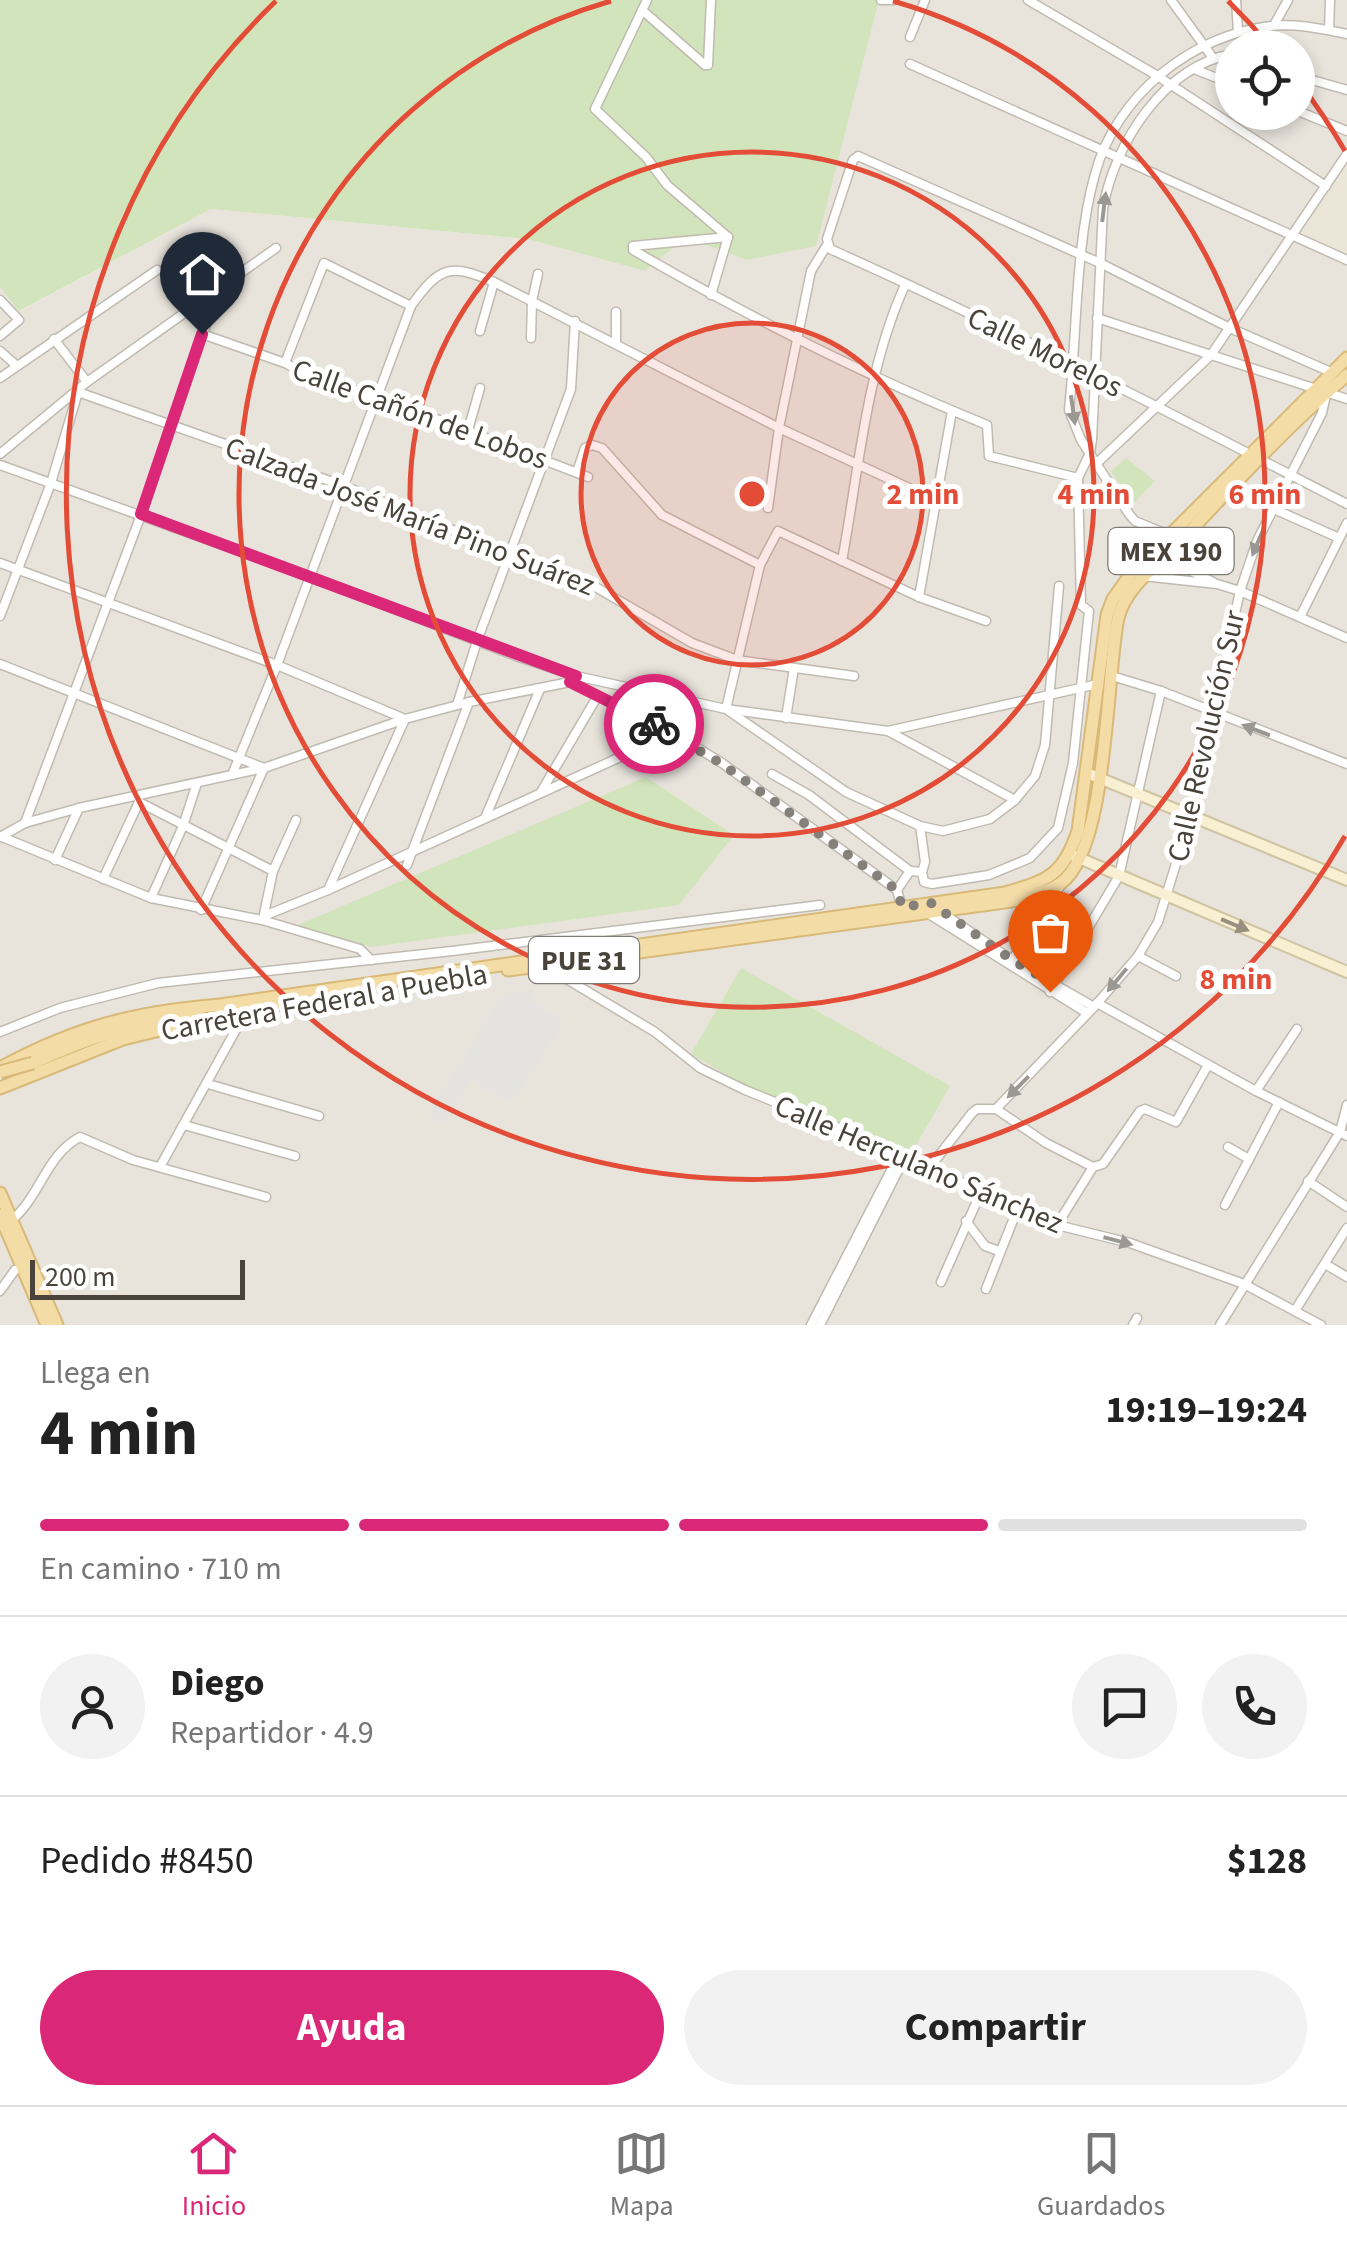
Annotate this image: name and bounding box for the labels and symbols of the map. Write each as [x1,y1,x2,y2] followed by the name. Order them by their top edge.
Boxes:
[1096,190,1112,222] one-way arrow
[160,232,245,335] pin
[960,296,1130,409] street label: Calle Morelos
[286,348,554,481] street label: Calle Cañón de Lobos
[1066,395,1082,426] one-way arrow
[219,426,601,607] street label: Calzada José María Pino Suárez
[887,473,960,516] text: 2 min
[1058,473,1131,516] text: 4 min
[1229,473,1302,516] text: 6 min
[734,476,770,512] centre of rings
[1250,527,1266,557] one-way arrow
[1108,528,1234,574] road number: MEX 190
[1157,606,1256,866] street label: Calle Revolución Sur
[604,674,704,774] courier
[1240,722,1270,737] one-way arrow
[1008,890,1093,993] pin
[1220,917,1250,933] one-way arrow
[529,937,639,983] road number: PUE 31
[157,953,491,1052] street label: Carretera Federal a Puebla
[1200,958,1273,1001] text: 8 min
[1107,968,1128,993] one-way arrow
[1006,1075,1030,1099] one-way arrow
[768,1084,1070,1245] street label: Calle Herculano Sánchez
[1103,1233,1134,1249] one-way arrow
[30,1255,245,1300] scale bar

